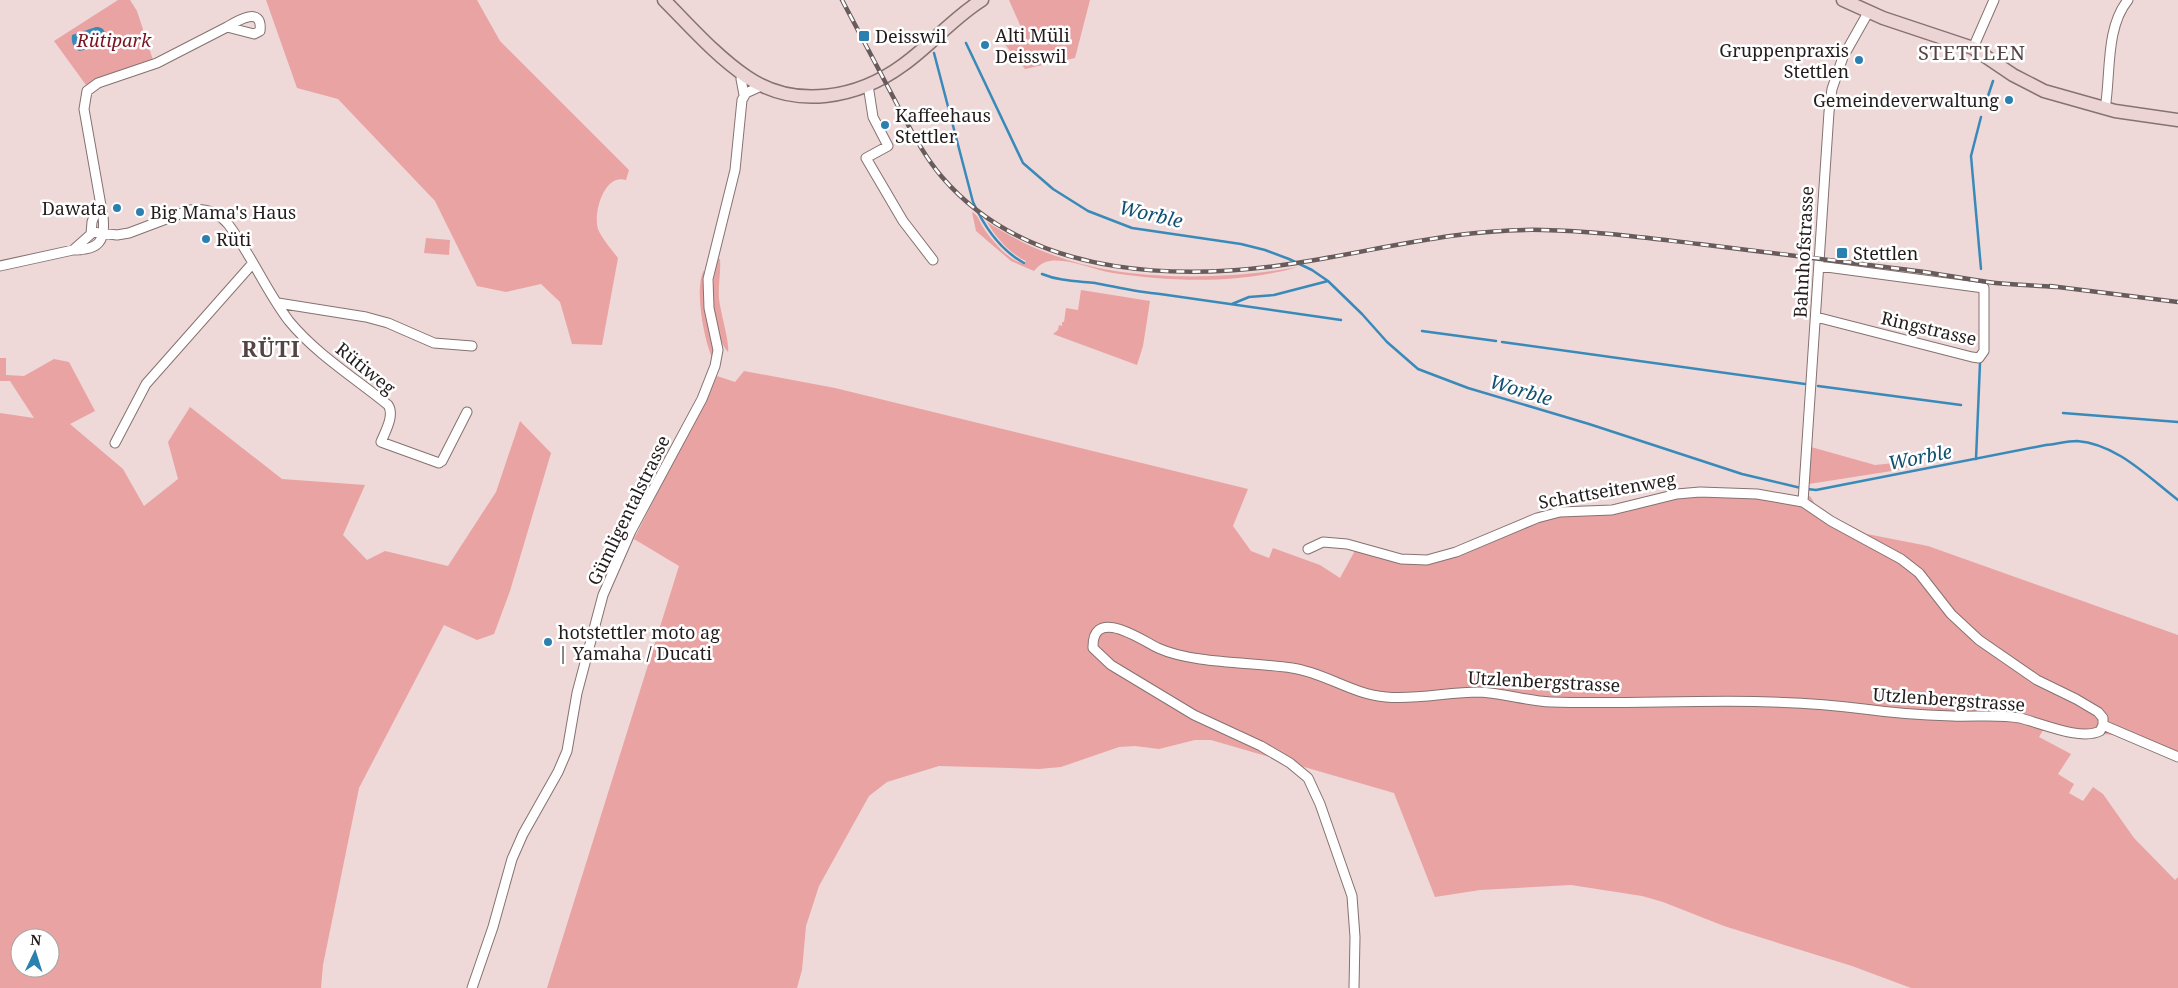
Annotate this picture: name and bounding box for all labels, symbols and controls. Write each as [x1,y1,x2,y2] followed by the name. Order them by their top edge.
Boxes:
[995,23,1070,68] place label: Alti Müli Deisswil
[875,24,947,48] place label: Deisswil
[76,28,152,52] park label: Rütipark
[857,29,871,43] marker: Deisswil
[1719,38,1849,83] place label: Gruppenpraxis Stettlen
[979,39,991,51] marker: Alti Müli Deisswil
[1918,39,2026,66] district label: STETTLEN
[1853,54,1865,66] marker: Gruppenpraxis Stettlen
[1813,88,1999,112] place label: Gemeindeverwaltung
[2003,94,2015,106] marker: Gemeindeverwaltung
[895,103,991,148] place label: Kaffeehaus Stettler
[879,119,891,131] marker: Kaffeehaus Stettler
[1788,185,1818,319] street label: Bahnhofstrasse
[1117,194,1185,234] water label: Worble
[42,196,107,220] place label: Dawata
[150,200,296,224] place label: Big Mama's Haus
[111,202,123,214] marker: Dawata
[134,206,146,218] marker: Big Mama's Haus
[216,227,252,251] place label: Rüti
[200,233,212,245] marker: Rüti
[1853,241,1919,265] place label: Stettlen
[1835,246,1849,260] marker: Stettlen
[1879,305,1979,351] street label: Ringstrasse
[241,333,301,363] district label: RÜTI
[331,337,401,400] street label: Rütiweg
[1486,368,1556,412] water label: Worble
[581,431,675,589] street label: Gümligentalstrasse
[1886,438,1954,476] water label: Worble
[1537,466,1678,514] street label: Schattseitenweg
[558,620,720,665] place label: hotstettler moto ag | Yamaha / Ducati
[542,636,554,648] marker: hotstettler moto ag | Yamaha / Ducati
[1467,665,1621,697] street label: Utzlenbergstrasse
[1872,682,2026,716] street label: Utzlenbergstrasse
[10,928,60,978] north arrow
[30,930,42,949] text: N

